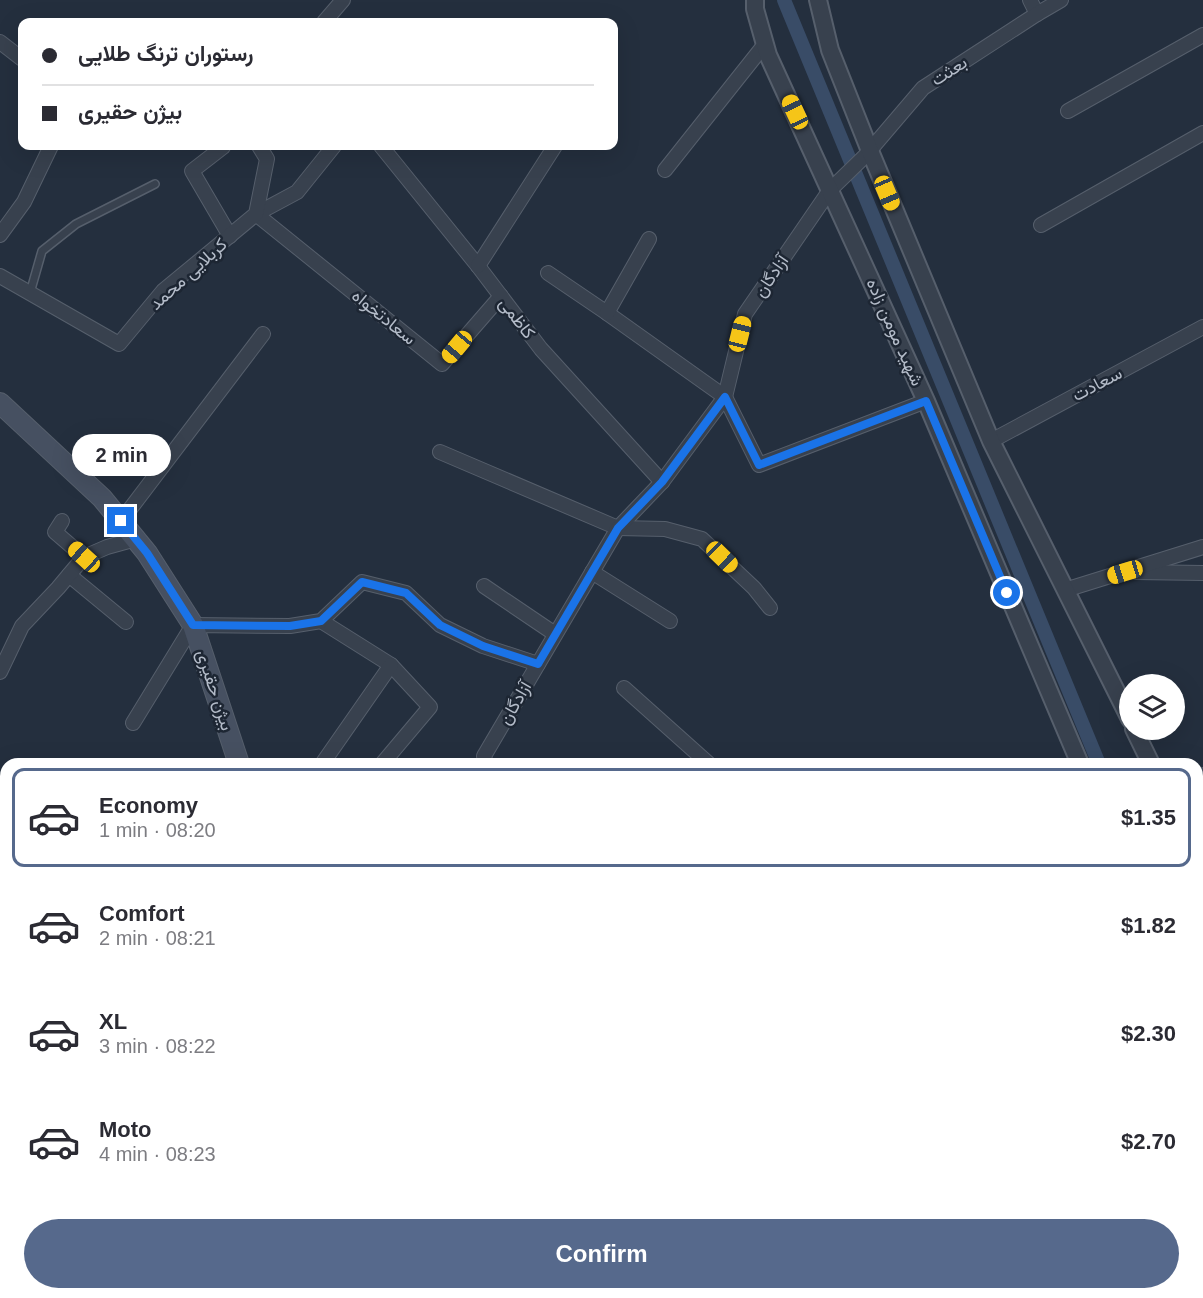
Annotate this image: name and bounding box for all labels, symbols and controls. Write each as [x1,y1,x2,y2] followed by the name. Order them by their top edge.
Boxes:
[78,41,254,66] text: رستوران ترنگ طلایی
[927,52,971,90] street label: بعثت
[779,92,811,132] car
[78,99,182,124] text: بیژن حقیری
[872,173,902,213] car
[145,234,231,315] street label: کربلایی محمد
[750,250,794,301] street label: آزادگان
[861,275,928,389] street label: شهید مومن زاده
[347,285,420,350] street label: سعادتخواه
[494,293,539,343] street label: کاظمی
[727,314,753,354] car
[439,327,475,367] car
[1069,363,1125,405] street label: سعادت
[72,434,170,476] callout: 2 min
[95,444,148,466] text: 2 min
[107,507,134,534] route end
[65,538,103,576] car
[703,538,741,576] car
[1105,558,1145,586] car
[993,579,1020,606] route start
[192,647,237,733] street label: بیژن حقیری
[1119,674,1185,740] map controls
[1119,674,1185,740] button: layers
[495,676,537,729] street label: آزادگان
[27,791,81,845] icon: car
[99,793,198,818] text: Economy
[1121,805,1176,830] text: $1.35
[99,819,216,841] text: 1 min · 08:20
[27,899,81,953] icon: car
[99,901,185,926] text: Comfort
[1121,913,1176,938] text: $1.82
[99,927,216,949] text: 2 min · 08:21
[27,1007,81,1061] icon: car
[99,1009,127,1034] text: XL
[1121,1021,1176,1046] text: $2.30
[99,1035,216,1057] text: 3 min · 08:22
[27,1115,81,1169] icon: car
[99,1117,152,1142] text: Moto
[1121,1129,1176,1154] text: $2.70
[99,1143,216,1165] text: 4 min · 08:23
[24,1219,1179,1288] button: Confirm

